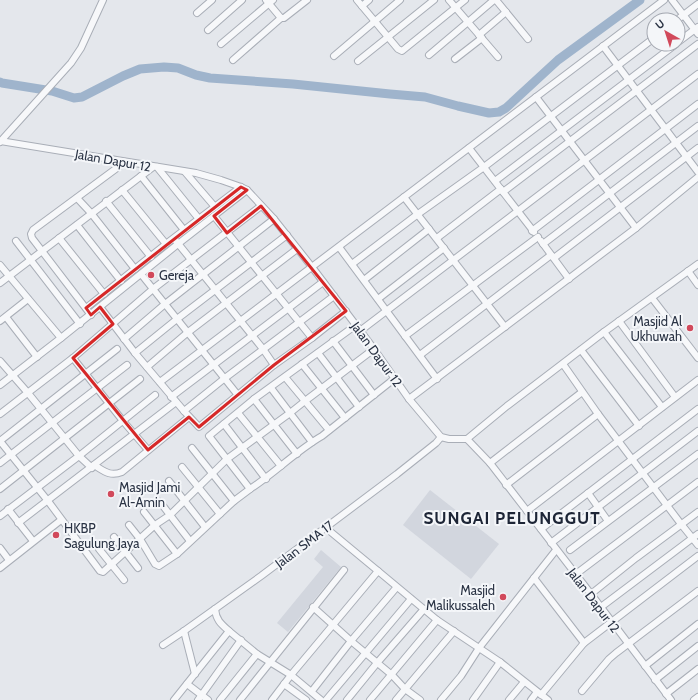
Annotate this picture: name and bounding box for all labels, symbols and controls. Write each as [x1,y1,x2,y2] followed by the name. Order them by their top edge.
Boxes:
[646,12,686,52] north arrow
[652,16,667,32] text: U
[73,145,152,175] street label: Jalan Dapur 12
[159,267,195,284] place label: Gereja
[146,270,156,280] marker: Gereja
[630,313,682,344] place label: Masjid Al Ukhuwah
[347,317,406,390] street label: Jalan Dapur 12
[685,323,695,333] marker: Masjid Al Ukhuwah
[119,479,180,510] place label: Masjid Jami Al-Amin
[106,489,116,499] marker: Masjid Jami Al-Amin
[423,508,601,528] district label: SUNGAI PELUNGGUT
[271,517,337,572] street label: Jalan SMA 17
[64,520,140,551] place label: HKBP Sagulung Jaya
[51,530,61,540] marker: HKBP Sagulung Jaya
[564,564,624,636] street label: Jalan Dapur 12
[426,582,495,613] place label: Masjid Malikussaleh
[498,592,508,602] marker: Masjid Malikussaleh

